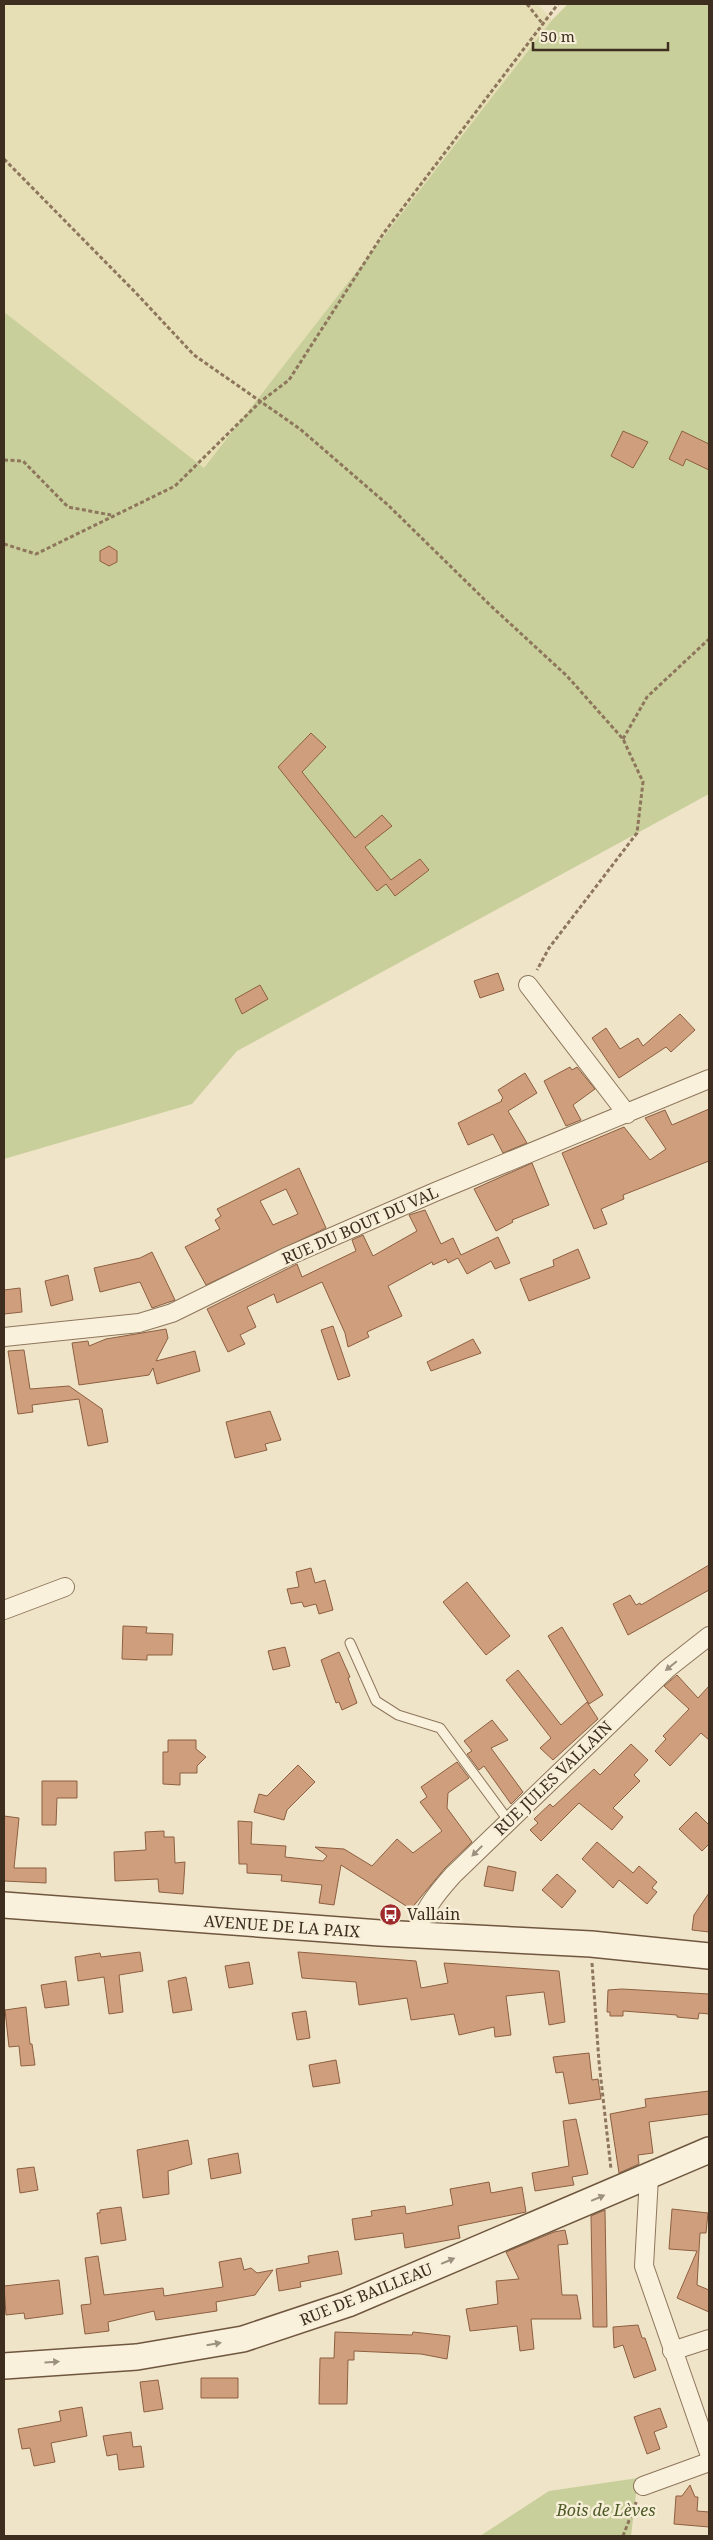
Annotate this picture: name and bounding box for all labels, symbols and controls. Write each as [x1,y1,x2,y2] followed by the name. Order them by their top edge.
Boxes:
[533,20,668,52] scale bar
[540,26,575,46] text: 50 m
[278,1181,442,1269] street label: RUE DU BOUT DU VAL
[664,1661,677,1671] one-way arrow
[489,1716,617,1840] street label: RUE JULES VALLAIN
[472,1845,484,1857] one-way arrow
[379,1902,403,1926] bus stop icon: Vallain
[407,1903,460,1925] place label: Vallain
[203,1910,361,1942] street label: AVENUE DE LA PAIX
[591,2194,606,2202] one-way arrow
[441,2256,456,2264] one-way arrow
[296,2257,436,2331] street label: RUE DE BAILLEAU
[206,2340,222,2348] one-way arrow
[45,2357,61,2365] one-way arrow
[555,2499,656,2521] park label: Bois de Lèves

